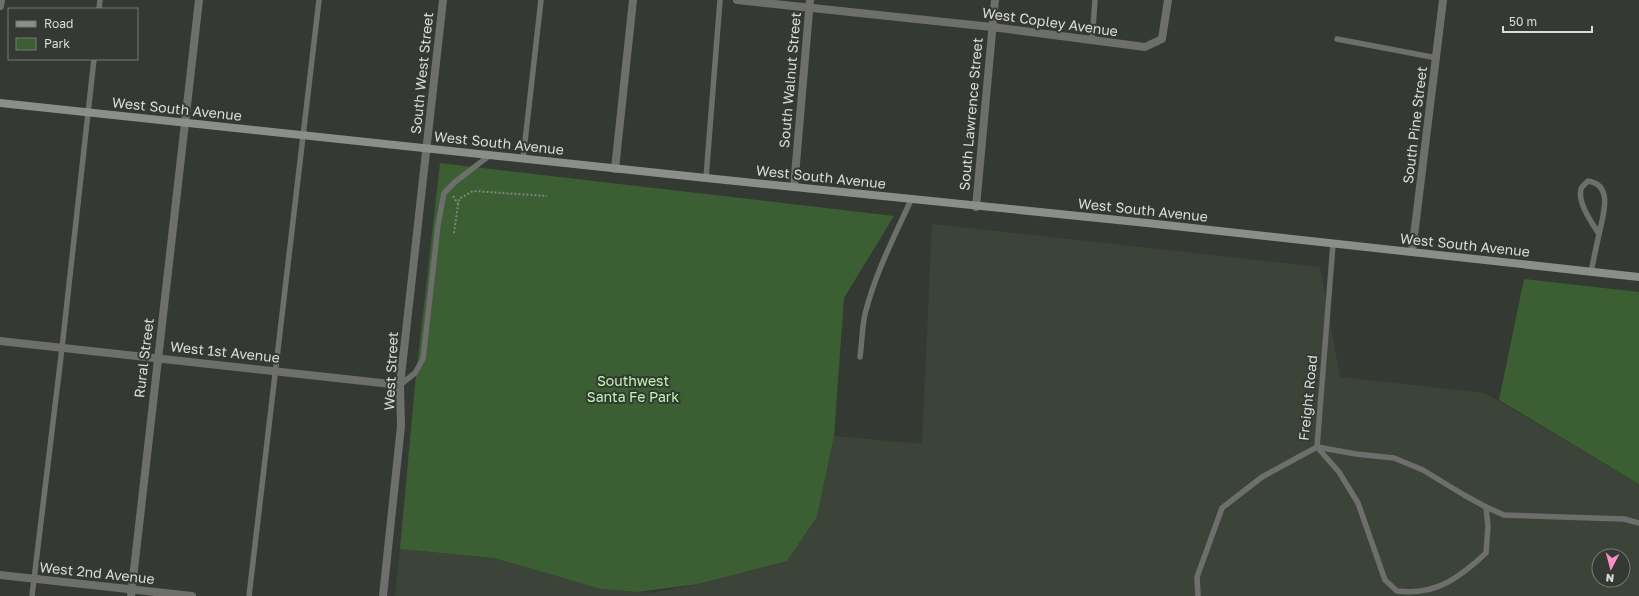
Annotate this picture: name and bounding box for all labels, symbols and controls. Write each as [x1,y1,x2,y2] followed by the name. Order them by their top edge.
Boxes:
[981,4,1119,39] street label: West Copley Avenue
[8,8,138,60] legend
[1503,8,1592,34] scale bar
[407,11,436,135] street label: South West Street
[775,11,804,149] street label: South Walnut Street
[1509,14,1537,29] text: 50 m
[44,16,73,31] text: Road
[44,36,70,51] text: Park
[955,37,986,191] street label: South Lawrence Street
[1399,65,1430,185] street label: South Pine Street
[111,93,243,124] street label: West South Avenue
[433,127,565,158] street label: West South Avenue
[755,161,887,192] street label: West South Avenue
[1077,194,1209,225] street label: West South Avenue
[1399,229,1531,260] street label: West South Avenue
[130,317,157,399] street label: Rural Street
[380,331,401,411] street label: West Street
[169,337,281,366] street label: West 1st Avenue
[1295,354,1320,442] street label: Freight Road
[587,372,679,405] park label: Southwest Santa Fe Park
[1591,548,1631,588] north arrow
[39,558,156,587] street label: West 2nd Avenue
[1605,572,1615,585] text: N

